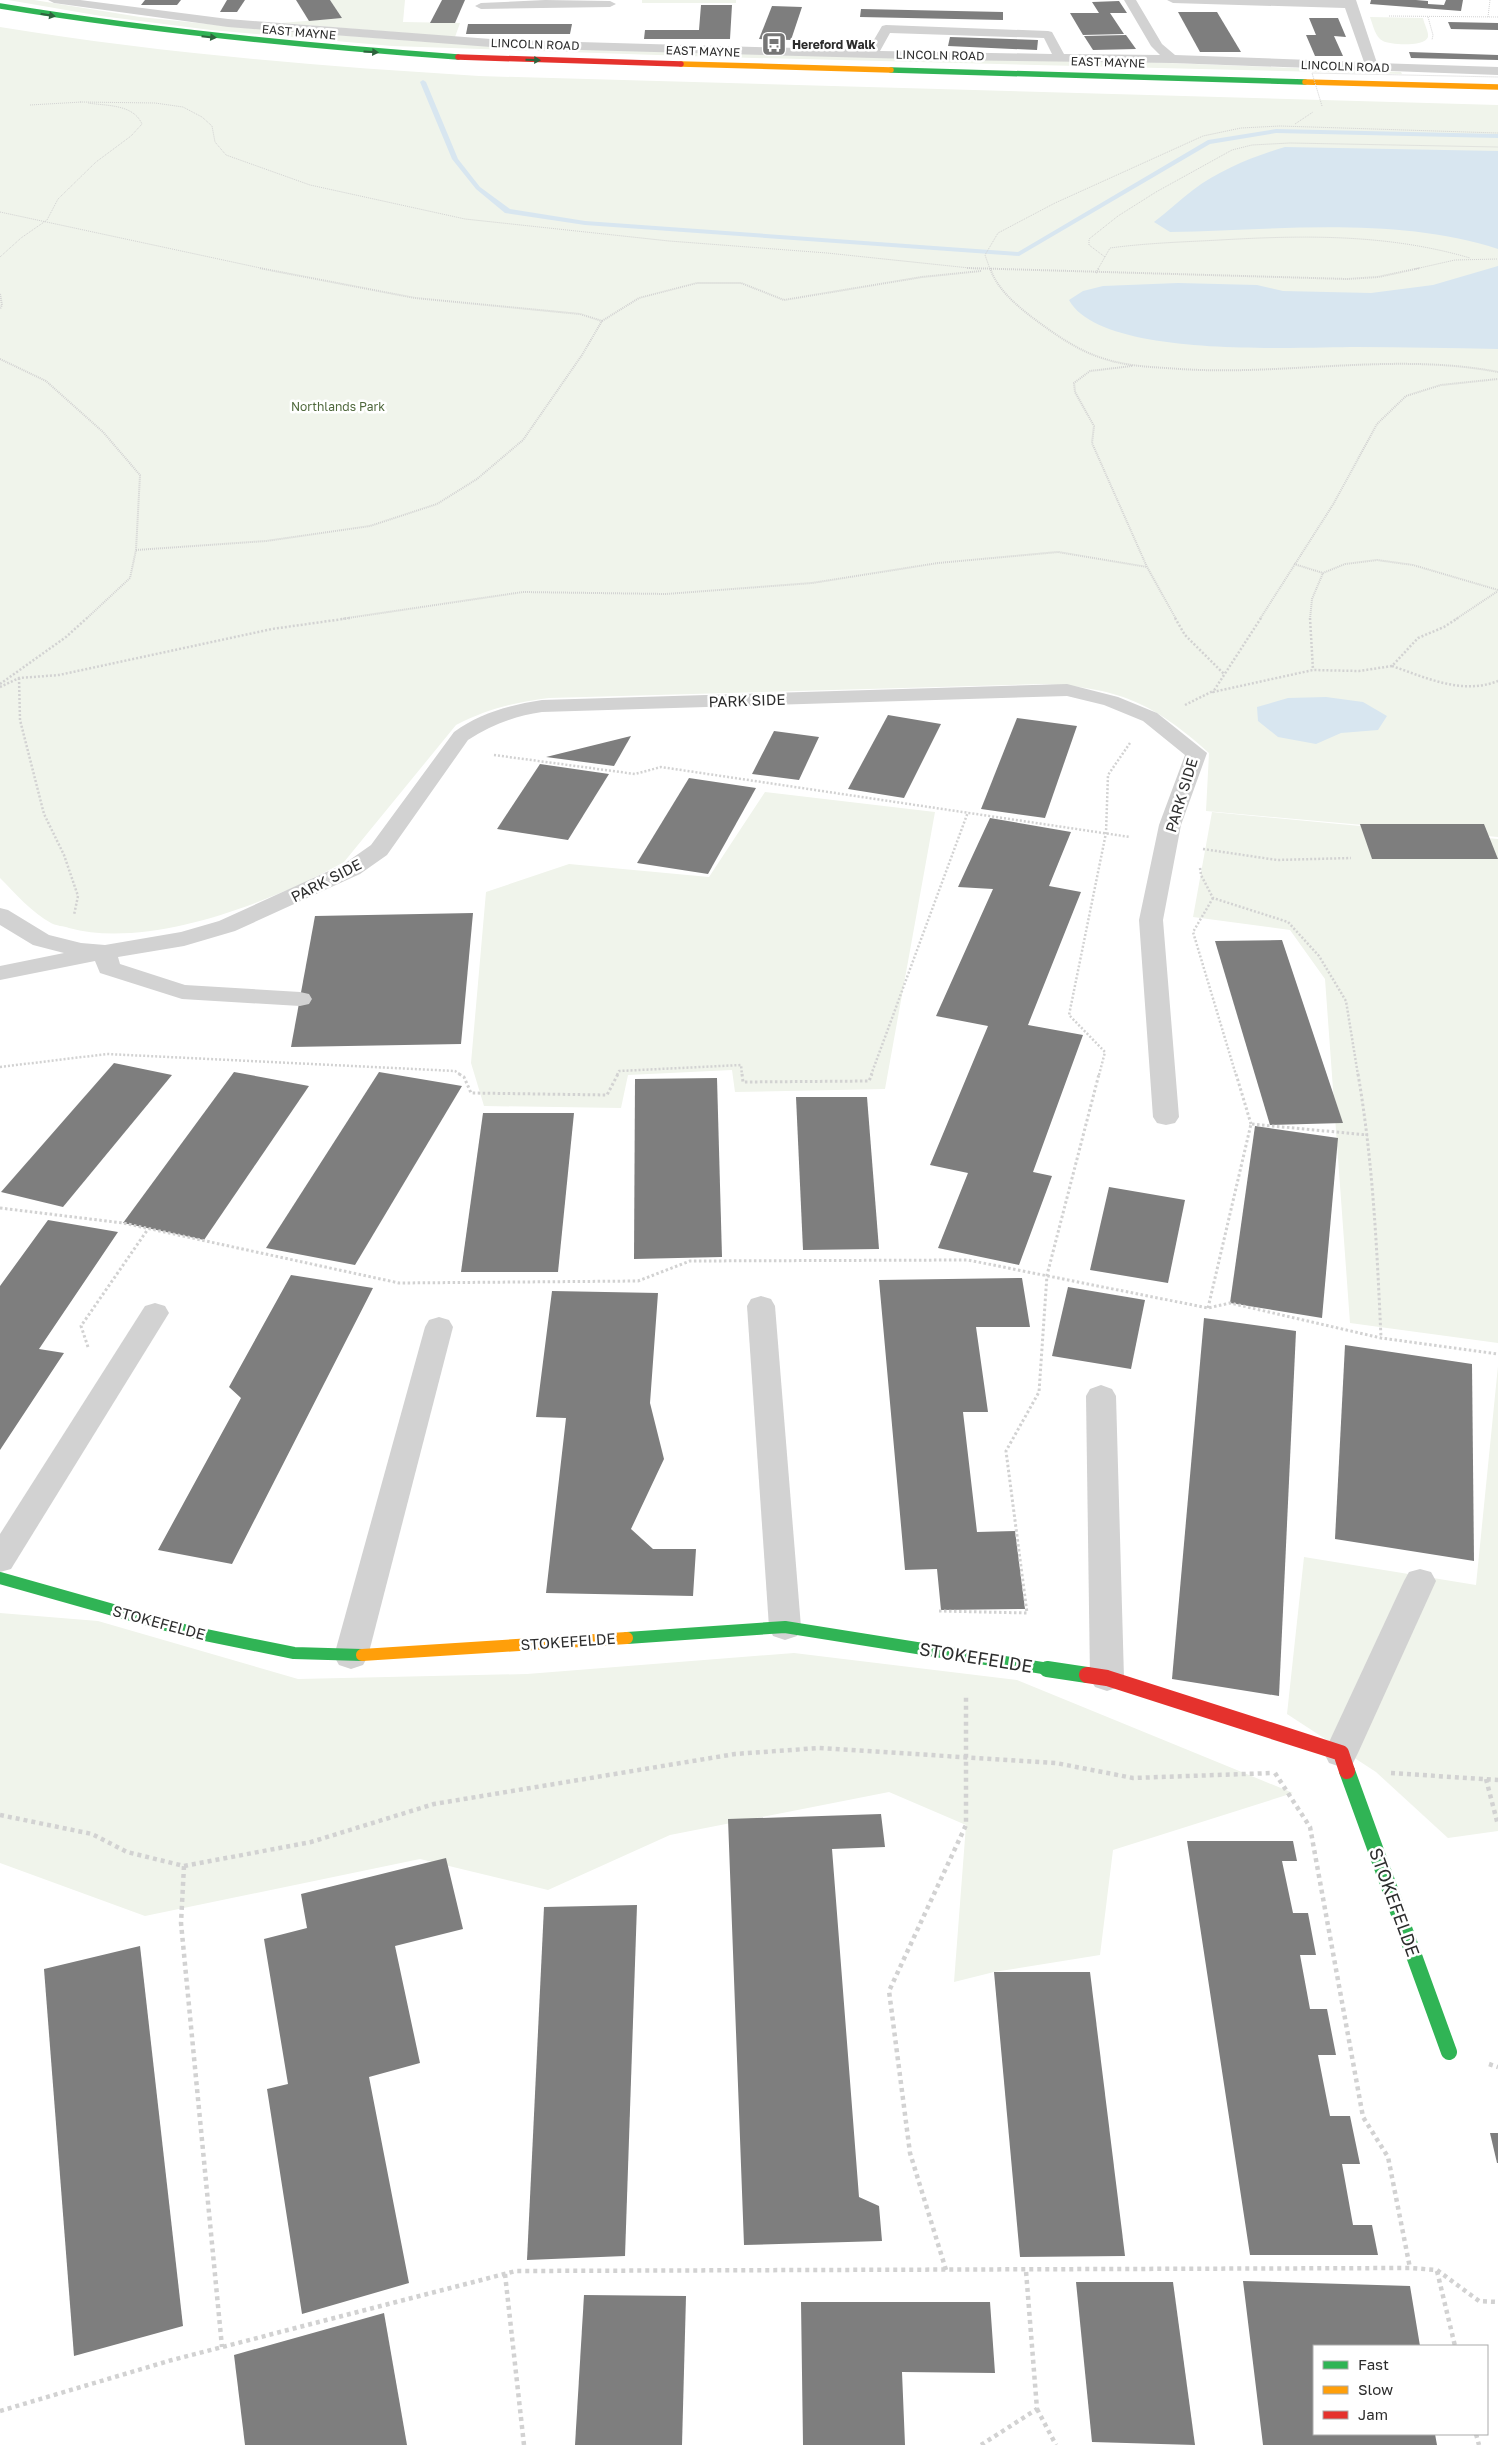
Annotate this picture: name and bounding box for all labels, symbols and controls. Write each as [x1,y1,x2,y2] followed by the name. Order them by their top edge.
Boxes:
[40,11,56,19] one-way arrow
[261,21,337,43] street label: EAST MAYNE
[761,31,787,57] bus stop icon: Hereford Walk
[201,33,217,41] one-way arrow
[490,35,580,53] street label: LINCOLN ROAD
[792,37,876,52] place label: Hereford Walk
[665,42,741,60] street label: EAST MAYNE
[895,47,985,63] street label: LINCOLN ROAD
[363,48,379,56] one-way arrow
[1070,53,1146,71] street label: EAST MAYNE
[525,56,541,64] one-way arrow
[1300,57,1390,75] street label: LINCOLN ROAD
[291,399,385,414] park label: Northlands Park
[708,690,786,710] street label: PARK SIDE
[1161,756,1201,834] street label: PARK SIDE
[288,855,364,905] street label: PARK SIDE
[111,1601,207,1643] street label: STOKEFELDE
[520,1629,616,1653] street label: STOKEFELDE
[918,1637,1034,1677] street label: STOKEFELDE
[1365,1844,1425,1960] street label: STOKEFELDE
[1313,2345,1488,2435] legend
[1358,2355,1389,2373] text: Fast
[1358,2380,1393,2398] text: Slow
[1358,2405,1388,2423] text: Jam

